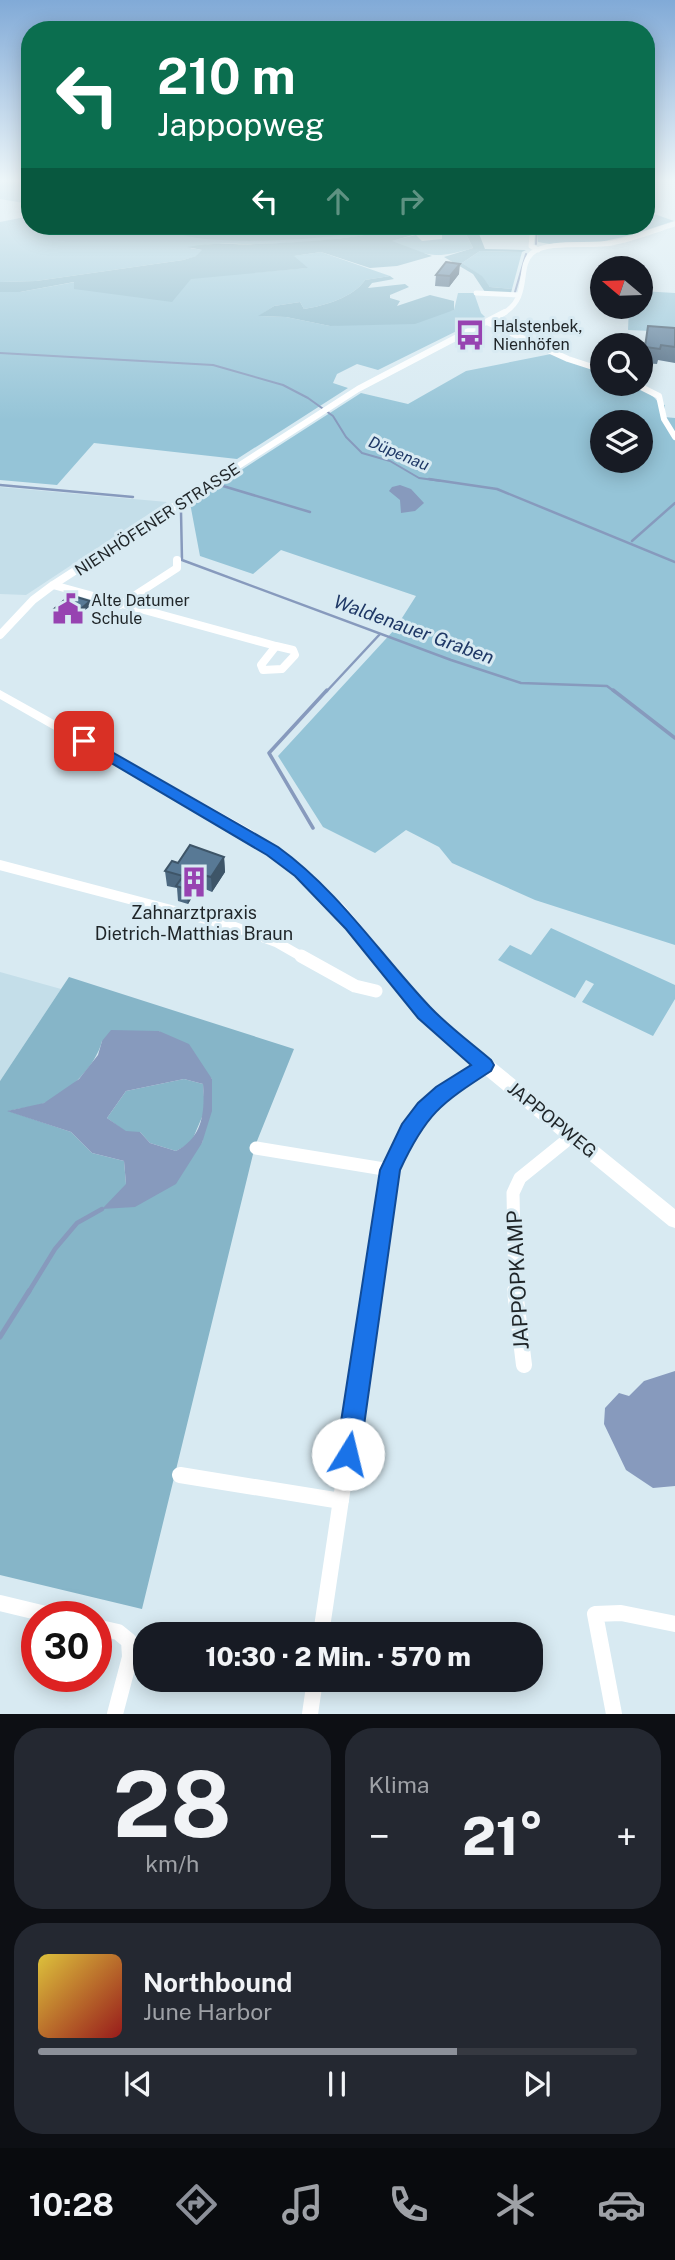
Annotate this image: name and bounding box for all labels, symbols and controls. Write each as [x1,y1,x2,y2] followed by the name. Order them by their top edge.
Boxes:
[157,47,296,105] text: 210 m
[42,49,133,140] icon: left
[157,106,325,143] text: Jappopweg
[246,182,284,220] icon: left
[319,182,357,220] icon: ahead
[392,182,430,220] icon: right
[590,256,653,318] north arrow
[590,256,653,473] map controls
[493,317,582,354] place label: Halstenbek, Nienhöfen
[453,318,487,352] bus stop icon: Halstenbek, Nienhöfen
[590,333,653,396] button: search
[590,410,653,473] button: layers
[366,432,432,475] water label: Düpenau
[71,458,243,580] street label: NIENHÖFENER STRASSE
[331,590,497,668] water label: Waldenauer Graben
[91,591,190,628] place label: Alte Datumer Schule
[51,592,85,626] public building icon: Alte Datumer Schule
[54,711,114,771] pin
[65,722,103,760] icon: arrive
[177,865,211,899] building icon: Zahnarztpraxis Dietrich-Matthias Braun
[95,902,293,944] place label: Zahnarztpraxis Dietrich-Matthias Braun
[504,1077,601,1162] street label: JAPPOPWEG
[501,1210,534,1350] street label: JAPPOPKAMP
[311,1417,385,1491] position arrow
[21,1601,112,1692] speed limit sign: 30
[205,1641,471,1672] text: 10:30 · 2 Min. · 570 m
[113,1751,232,1857] text: 28
[369,1771,429,1798] text: Klima
[462,1806,544,1867] text: 21°
[369,1814,390,1859] text: −
[616,1814,637,1859] text: +
[145,1850,199,1877] text: km/h
[143,1967,292,1998] text: Northbound
[143,1998,272,2025] text: June Harbor
[119,2065,157,2103] icon: previous
[318,2065,356,2103] icon: pause
[518,2065,556,2103] icon: next
[172,2180,221,2229] icon: directions
[278,2180,327,2229] icon: music
[384,2180,433,2229] icon: phone
[491,2180,540,2229] icon: climate
[597,2180,646,2229] icon: car
[29,2186,114,2223] text: 10:28

